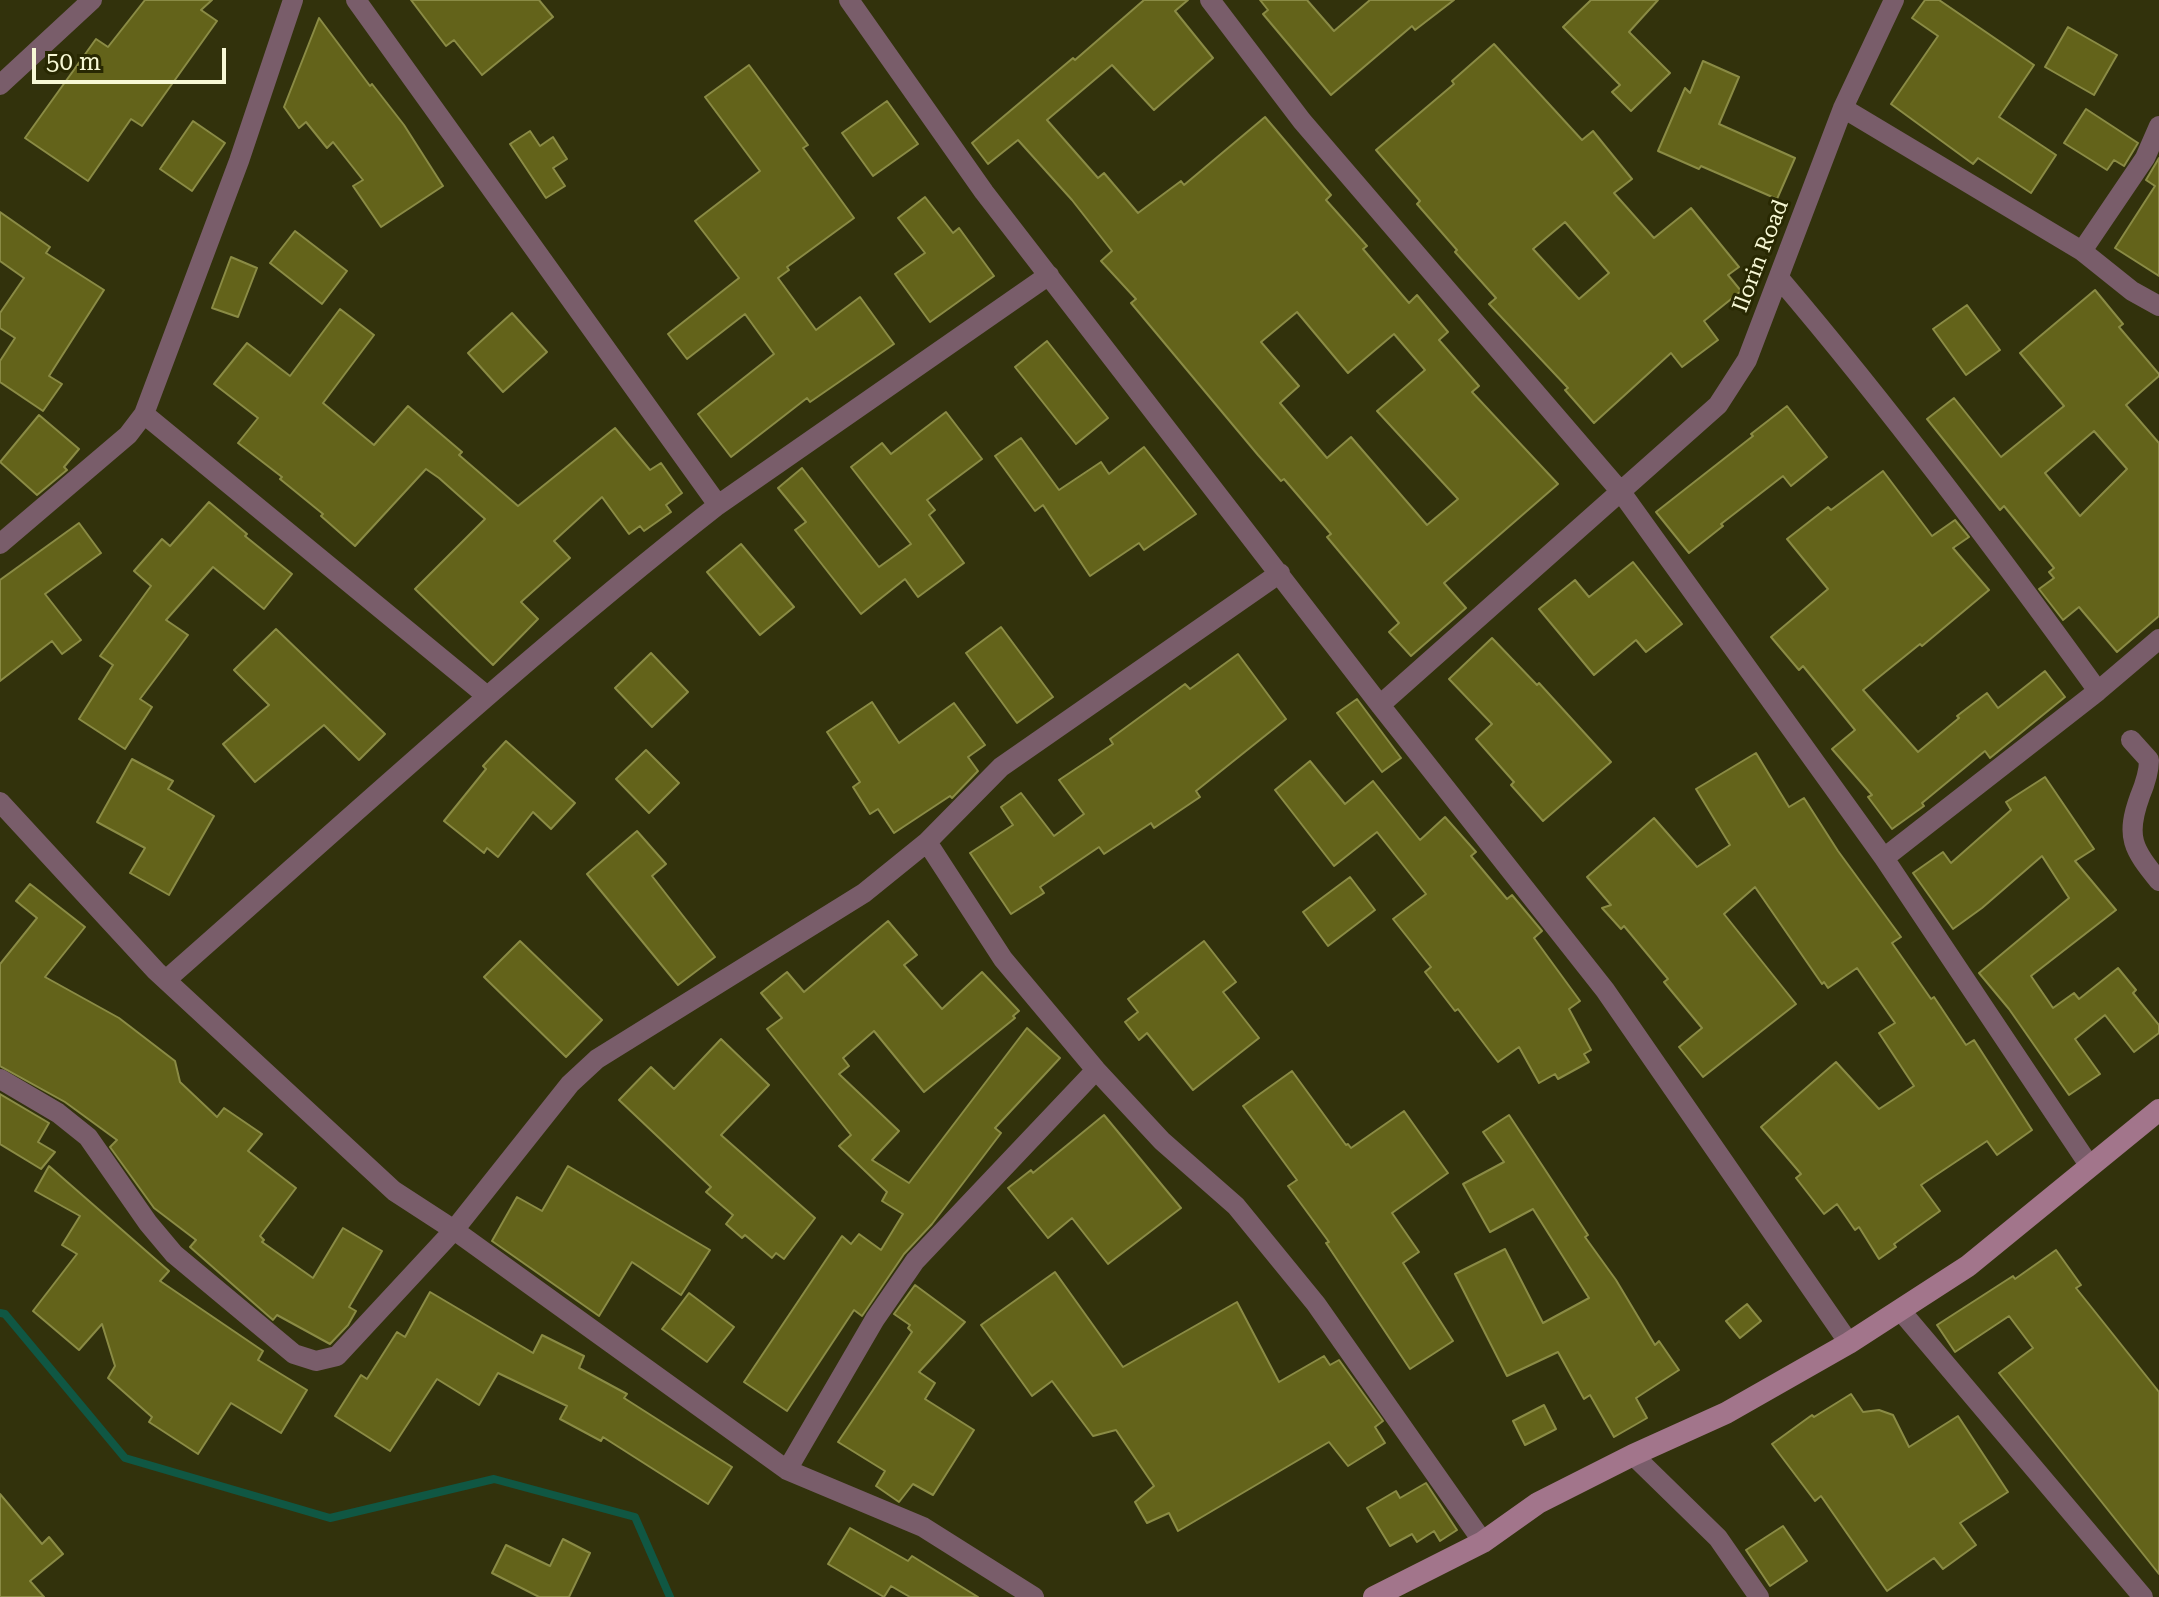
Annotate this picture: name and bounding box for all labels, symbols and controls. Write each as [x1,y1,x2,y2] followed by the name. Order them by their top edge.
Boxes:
[36,32,230,82] scale bar
[46,48,101,76] text: 50 m
[1727,196,1795,316] street label: Ilorin Road

